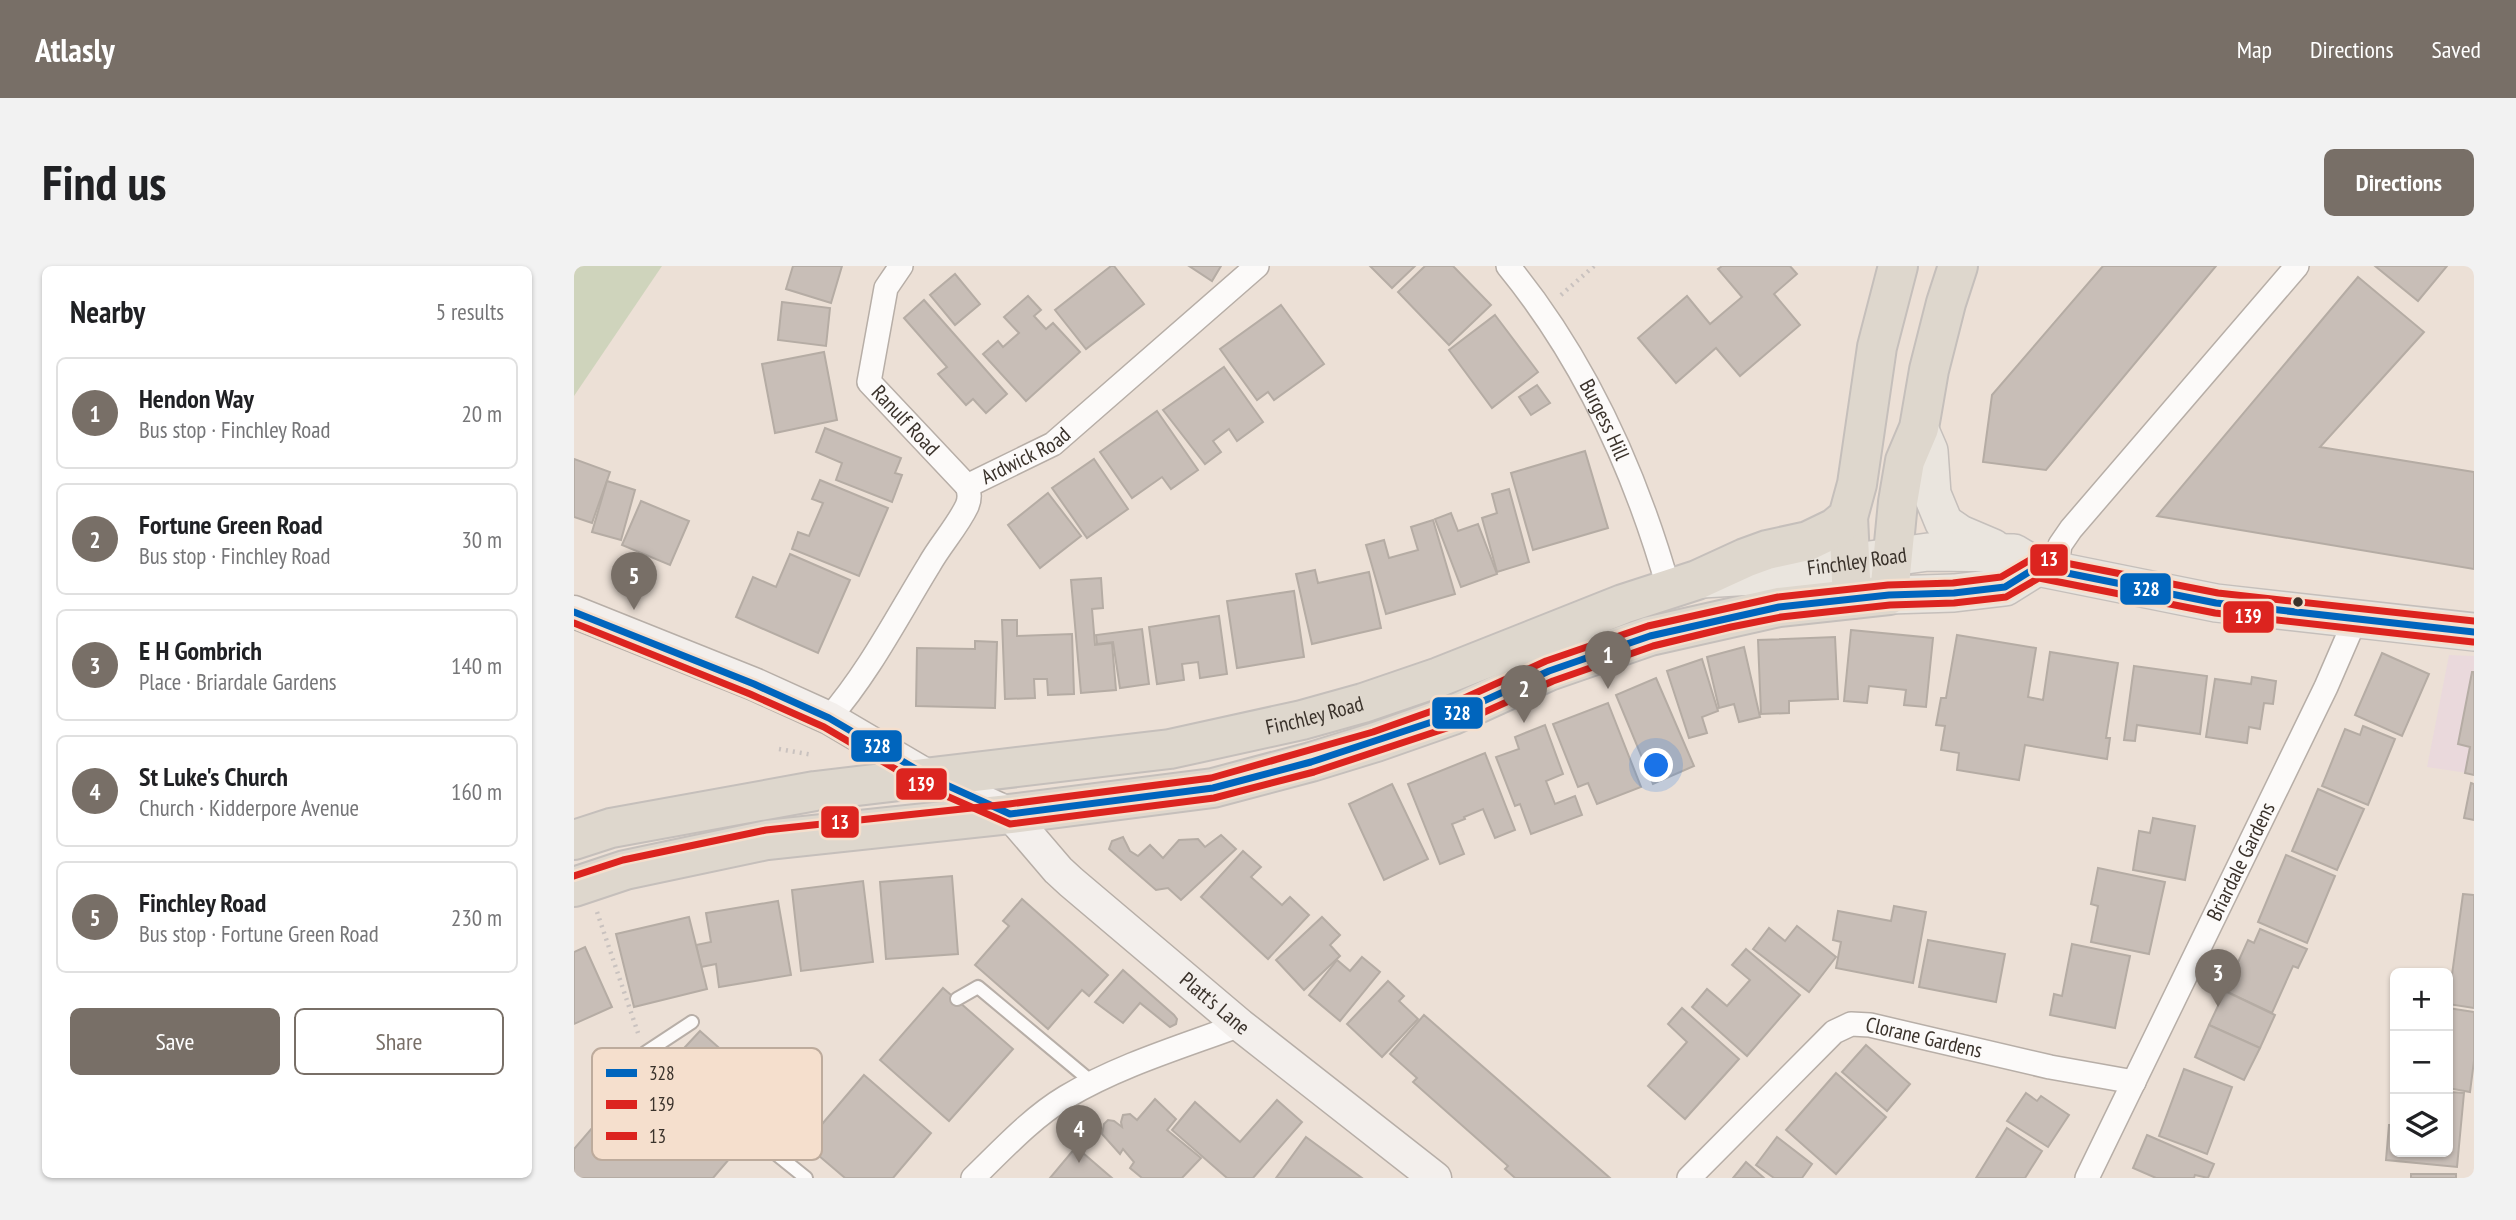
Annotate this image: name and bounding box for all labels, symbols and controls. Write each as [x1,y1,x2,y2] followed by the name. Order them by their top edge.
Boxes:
[35,28,115,71] text: Atlasly
[2237,34,2272,65] text: Map
[2310,34,2394,65] text: Directions
[2432,34,2481,65] text: Saved
[2324,149,2474,216] button: Directions
[42,150,166,214] text: Find us
[70,292,145,331] text: Nearby
[436,297,504,326] text: 5 results
[1574,374,1636,464] street label: Burgess Hill
[866,379,945,461] street label: Ranulf Road
[139,382,254,415] text: Hendon Way
[90,399,101,428] text: 1
[461,399,502,428] text: 20 m
[139,415,330,444] text: Bus stop · Finchley Road
[976,421,1076,490] street label: Ardwick Road
[139,508,323,541] text: Fortune Green Road
[90,525,101,554] text: 2
[461,525,502,554] text: 30 m
[139,541,330,570] text: Bus stop · Finchley Road
[1805,541,1908,581] street label: Finchley Road
[2029,543,2069,577] line badge: 13
[2040,547,2058,571] text: 13
[611,552,657,610] pin: 5
[2119,572,2172,606] line badge: 328
[2132,577,2160,601] text: 328
[2291,595,2305,609] unlabelled marker
[2222,600,2275,634] line badge: 139
[2234,604,2262,628] text: 139
[1585,631,1631,689] pin: 1
[139,634,262,667] text: E H Gombrich
[90,651,101,680] text: 3
[451,651,502,680] text: 140 m
[1501,665,1547,723] pin: 2
[139,667,337,696] text: Place · Briardale Gardens
[1263,690,1366,741] street label: Finchley Road
[1431,696,1484,730] line badge: 328
[1443,701,1471,725] text: 328
[850,729,903,763] line badge: 328
[863,734,891,758] text: 328
[1639,748,1673,782] your location
[139,760,288,793] text: St Luke's Church
[895,767,948,801] line badge: 139
[907,772,935,796] text: 139
[90,777,101,806] text: 4
[451,777,502,806] text: 160 m
[139,793,359,822] text: Church · Kidderpore Avenue
[2200,798,2281,925] street label: Briardale Gardens
[820,805,860,839] line badge: 13
[831,810,849,834] text: 13
[139,886,266,919] text: Finchley Road
[90,903,101,932] text: 5
[451,903,502,932] text: 230 m
[139,919,379,948] text: Bus stop · Fortune Green Road
[2195,949,2241,1007] pin: 3
[1174,966,1255,1040] street label: Platt's Lane
[2390,968,2453,1157] map controls
[2390,968,2453,1031] button: +
[70,1008,280,1075] button: Save
[294,1008,504,1075] button: Share
[1863,1010,1985,1064] street label: Clorane Gardens
[2390,1031,2453,1094] button: −
[592,1048,822,1160] legend
[649,1061,675,1085] text: 328
[649,1092,675,1116] text: 139
[2390,1094,2453,1157] button: layers
[1056,1105,1102,1163] pin: 4
[649,1124,666,1148] text: 13

